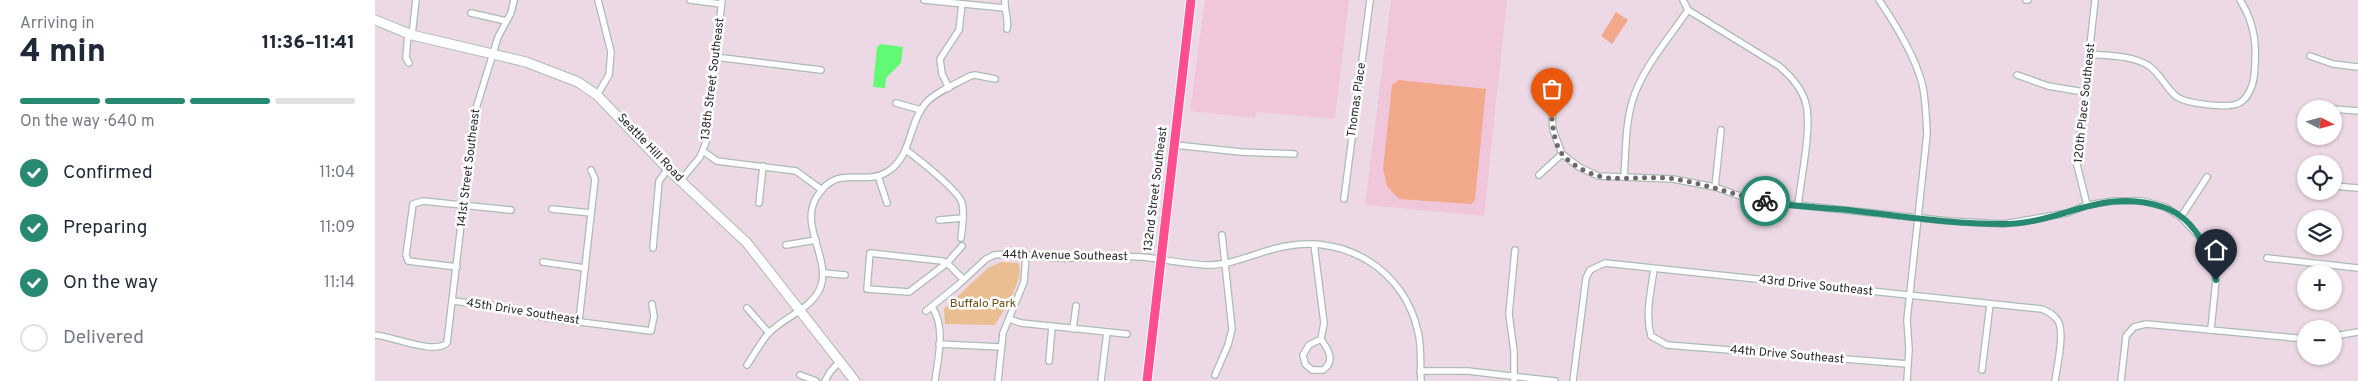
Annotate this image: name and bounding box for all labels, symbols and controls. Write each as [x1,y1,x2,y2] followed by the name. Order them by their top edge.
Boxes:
[20,14,95,34] text: Arriving in
[698,17,728,141] street label: 138th Street Southeast
[262,31,355,55] text: 11:36–11:41
[20,33,106,73] text: 4 min
[2071,42,2099,164] street label: 120th Place Southeast
[1344,62,1370,138] street label: Thomas Place
[1531,68,1573,119] pin
[1538,75,1566,103] icon: bag
[2297,100,2343,145] north arrow
[2297,100,2342,365] map controls
[454,108,484,228] street label: 141st Street Southeast
[613,110,687,186] street label: Seattle Hill Road
[20,112,155,132] text: On the way · 640 m
[1140,126,1172,252] street label: 132nd Street Southeast
[2297,155,2342,200] button: locate
[20,159,48,187] icon: check
[63,161,153,185] text: Confirmed
[319,163,355,183] text: 11:04
[1740,176,1790,226] courier
[1751,187,1779,215] icon: bike
[2297,210,2342,255] button: layers
[20,214,48,242] icon: check
[63,216,147,240] text: Preparing
[320,218,355,238] text: 11:09
[2195,229,2237,280] pin
[2202,236,2230,264] icon: home
[1002,247,1128,265] street label: 44th Avenue Southeast
[2297,265,2342,310] button: +
[20,269,48,297] icon: check
[63,271,158,295] text: On the way
[1758,272,1874,300] street label: 43rd Drive Southeast
[324,273,355,293] text: 11:14
[465,295,581,329] street label: 45th Drive Southeast
[950,296,1016,312] park label: Buffalo Park
[2297,320,2342,365] button: −
[63,326,144,350] text: Delivered
[1729,342,1845,368] street label: 44th Drive Southeast

